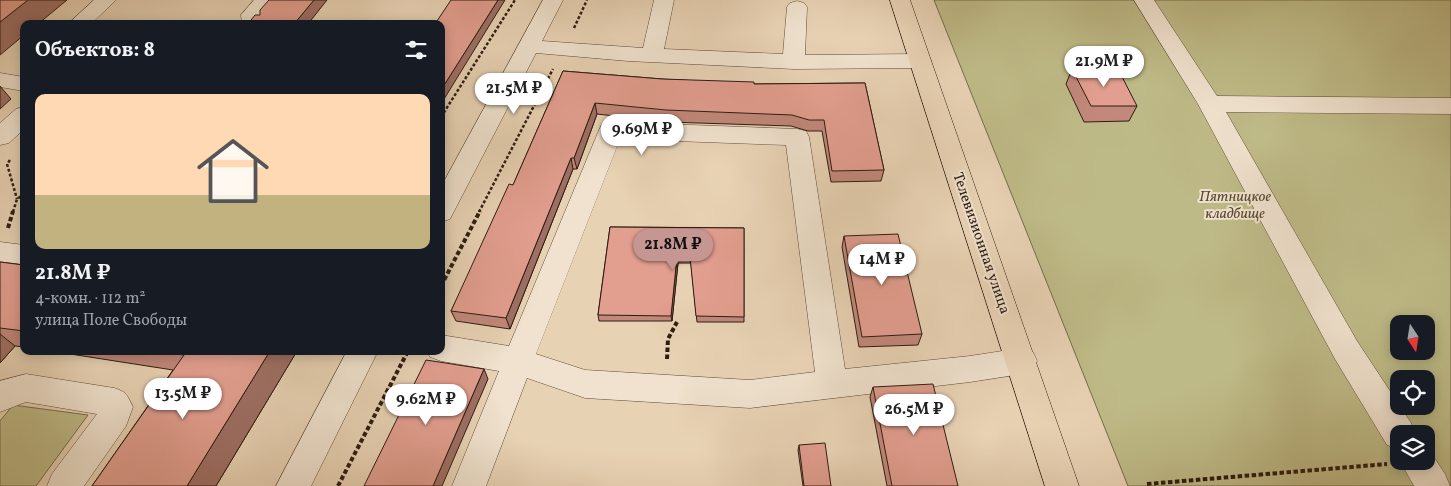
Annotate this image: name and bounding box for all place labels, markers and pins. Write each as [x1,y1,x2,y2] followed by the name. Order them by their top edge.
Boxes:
[1058,46,1150,88] pin: 21.9M ₽
[468,72,560,115] pin: 21.5M ₽
[596,114,688,156] pin: 9.69M ₽
[627,228,719,271] pin: 21.8M ₽
[847,244,917,286] pin: 14M ₽
[137,378,229,420] pin: 13.5M ₽
[380,384,472,426] pin: 9.62M ₽
[868,394,960,436] pin: 26.5M ₽

